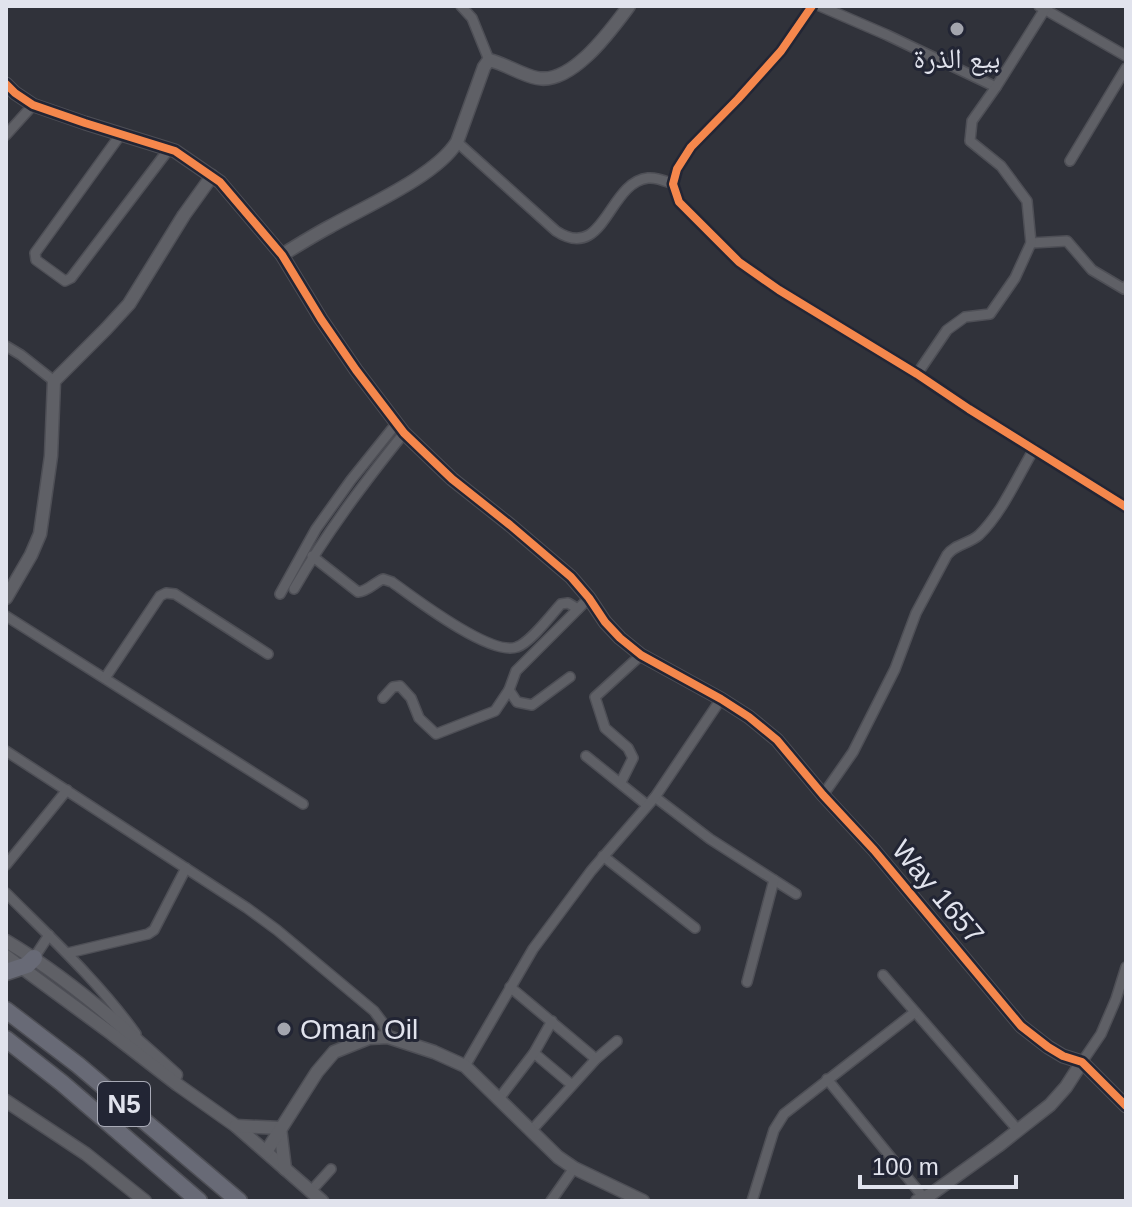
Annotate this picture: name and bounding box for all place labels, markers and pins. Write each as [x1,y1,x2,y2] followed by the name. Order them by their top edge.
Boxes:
[948,20,966,38] marker: بيع الذرة
[913,43,1001,76] place label: بيع الذرة
[300,1014,418,1045] place label: Oman Oil
[275,1020,293,1038] marker: Oman Oil

